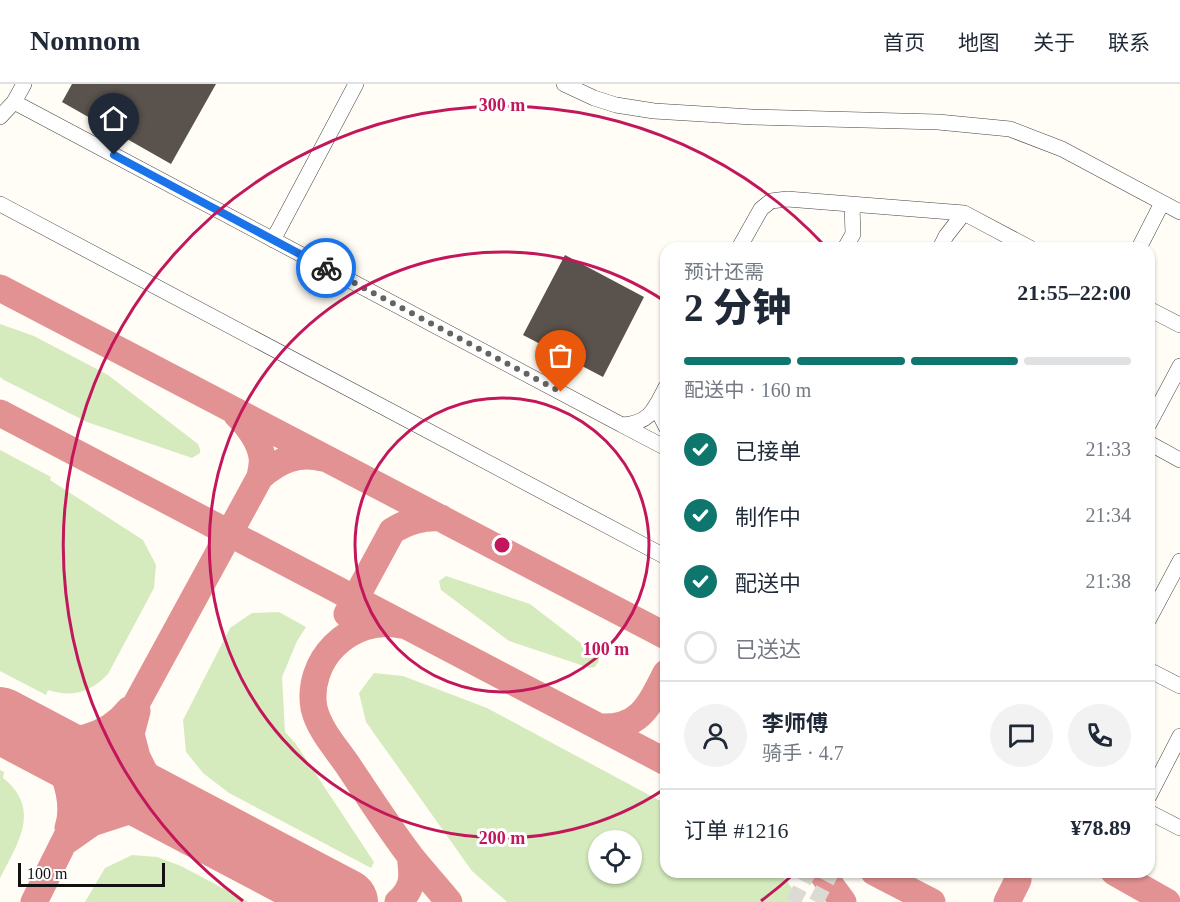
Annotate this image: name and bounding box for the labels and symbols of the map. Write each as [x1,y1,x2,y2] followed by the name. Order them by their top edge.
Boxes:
[88,93,139,155] pin
[479,95,525,115] text: 300 m
[296,238,356,298] courier
[535,330,586,392] pin
[492,535,512,555] centre of rings
[583,639,629,659] text: 100 m
[479,828,525,848] text: 200 m
[18,860,165,888] scale bar

